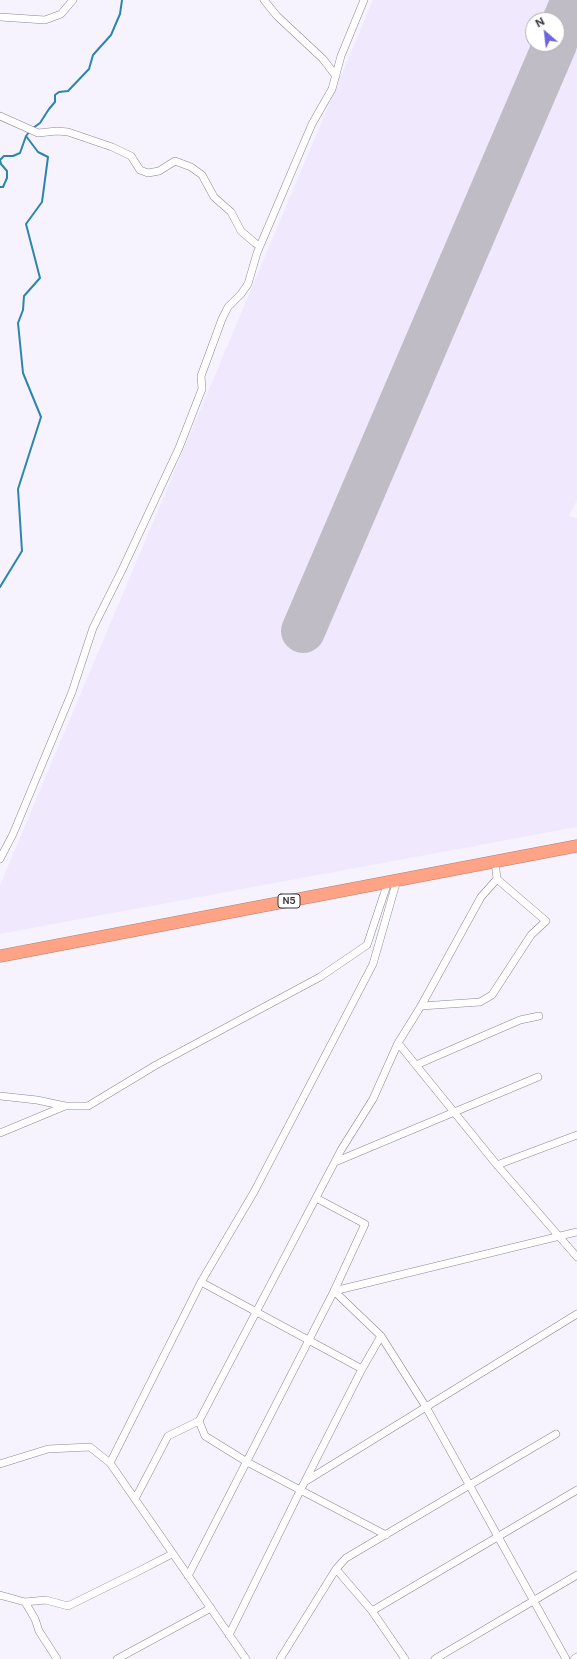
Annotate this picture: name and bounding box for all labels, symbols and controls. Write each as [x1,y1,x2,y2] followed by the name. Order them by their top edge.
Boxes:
[525,12,565,52] north arrow
[533,15,546,30] text: N
[278,894,300,908] road number: N5

